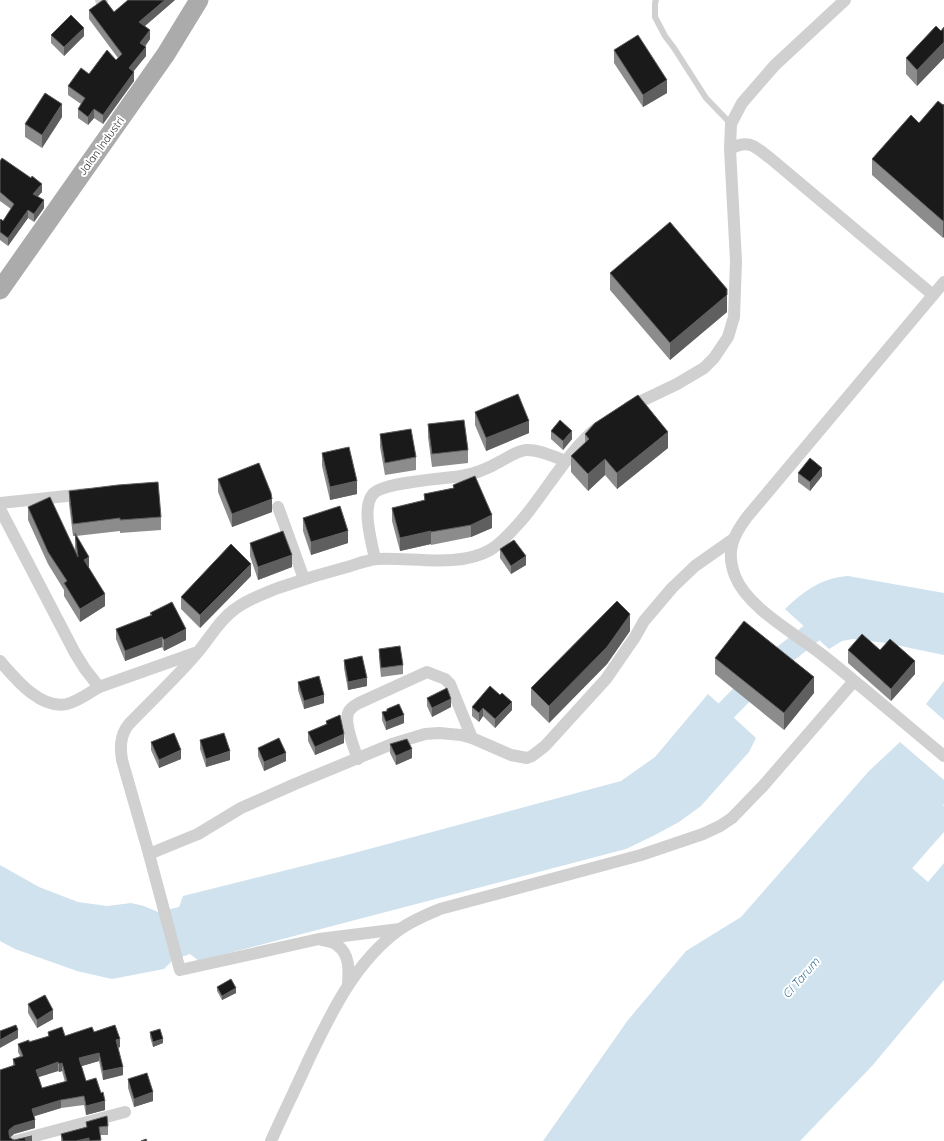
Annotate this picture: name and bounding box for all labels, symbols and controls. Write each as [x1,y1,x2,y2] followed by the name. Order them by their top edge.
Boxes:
[75,114,127,178] street label: Jalan Industri
[779,953,823,1001] water label: Ci Tarum

